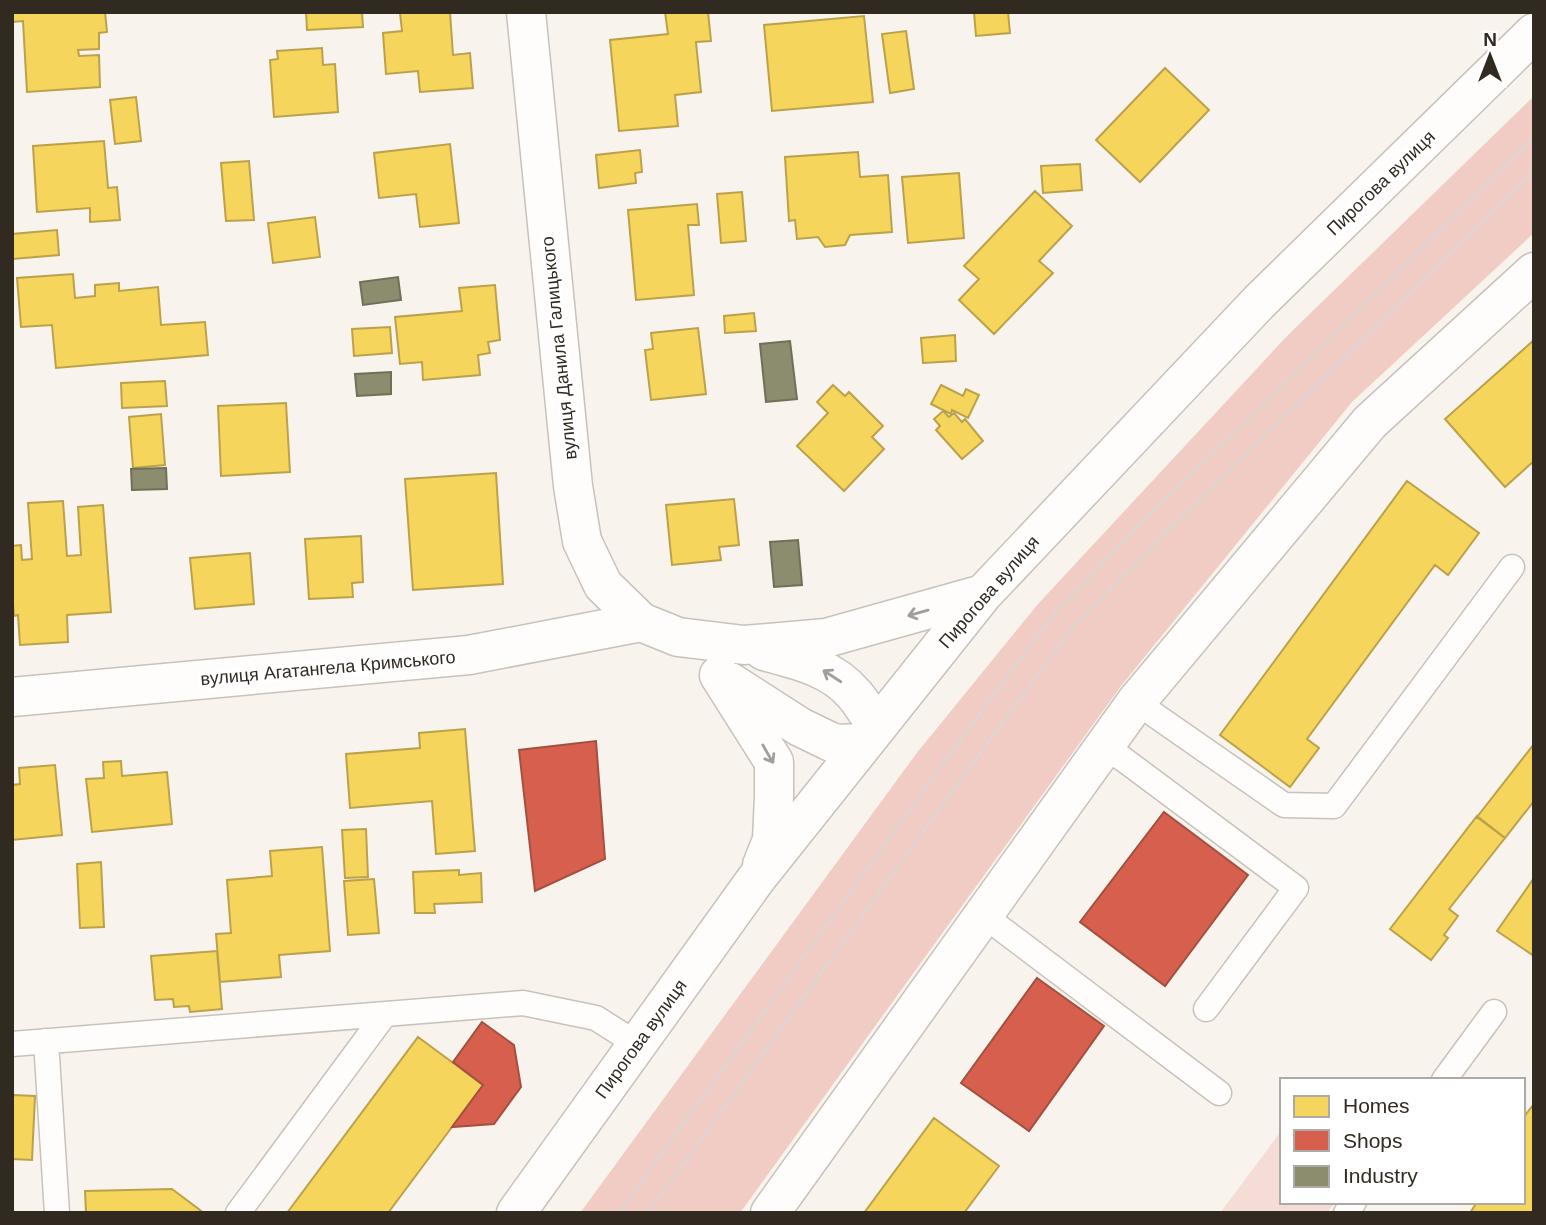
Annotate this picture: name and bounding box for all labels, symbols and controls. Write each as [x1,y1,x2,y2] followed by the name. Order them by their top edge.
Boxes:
[1455,21,1525,91] north arrow
[1483,29,1497,50] text: N
[1323,127,1439,239] street label: Пирогова вулиця
[537,235,581,461] street label: вулиця Данила Галицького
[935,532,1043,652] street label: Пирогова вулиця
[907,607,930,620] one-way arrow
[200,647,456,689] street label: вулиця Агатангела Кримського
[823,669,842,684] one-way arrow
[761,743,775,763] one-way arrow
[591,976,691,1102] street label: Пирогова вулиця
[1280,1078,1525,1204] legend
[1343,1094,1410,1117] text: Homes
[1343,1129,1403,1152] text: Shops
[1343,1164,1418,1187] text: Industry

